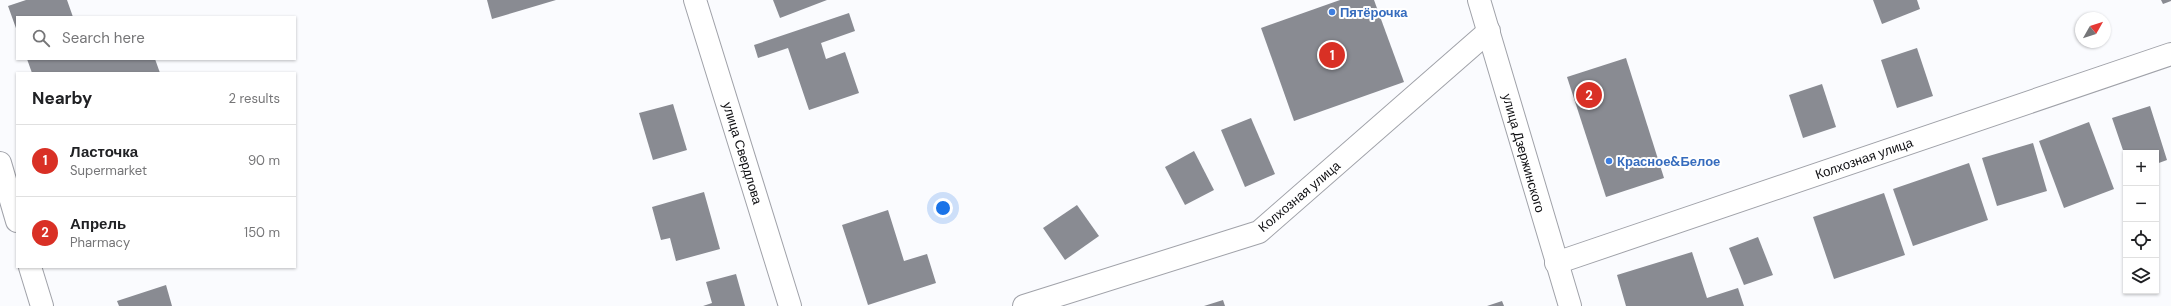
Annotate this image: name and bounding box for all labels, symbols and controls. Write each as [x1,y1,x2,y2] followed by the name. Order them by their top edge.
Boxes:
[1340,4,1408,21] place label: Пятёрочка
[1327,7,1337,17] marker: Пятёрочка
[2075,12,2111,48] north arrow
[16,16,296,60] search box
[30,27,52,49] icon: search
[62,28,145,48] text: Search here
[1319,40,1345,70] pin: 1
[1576,80,1602,110] pin: 2
[32,87,92,109] text: Nearby
[229,90,280,107] text: 2 results
[1498,92,1549,215] street label: улица Дзержинского
[719,100,766,207] street label: улица Свердлова
[1813,134,1916,183] street label: Колхозная улица
[70,142,138,162] text: Ласточка
[2123,150,2159,294] map controls
[2123,150,2159,186] button: +
[43,152,47,169] text: 1
[248,152,280,169] text: 90 m
[1617,153,1720,170] place label: Красное&Белое
[1604,156,1614,166] marker: Красное&Белое
[1255,157,1344,236] street label: Колхозная улица
[70,162,147,179] text: Supermarket
[2123,186,2159,222] button: −
[933,198,953,218] your location
[70,214,126,234] text: Апрель
[2123,222,2159,258] button: locate
[41,224,49,241] text: 2
[244,224,280,241] text: 150 m
[70,234,130,251] text: Pharmacy
[2123,258,2159,294] button: layers

